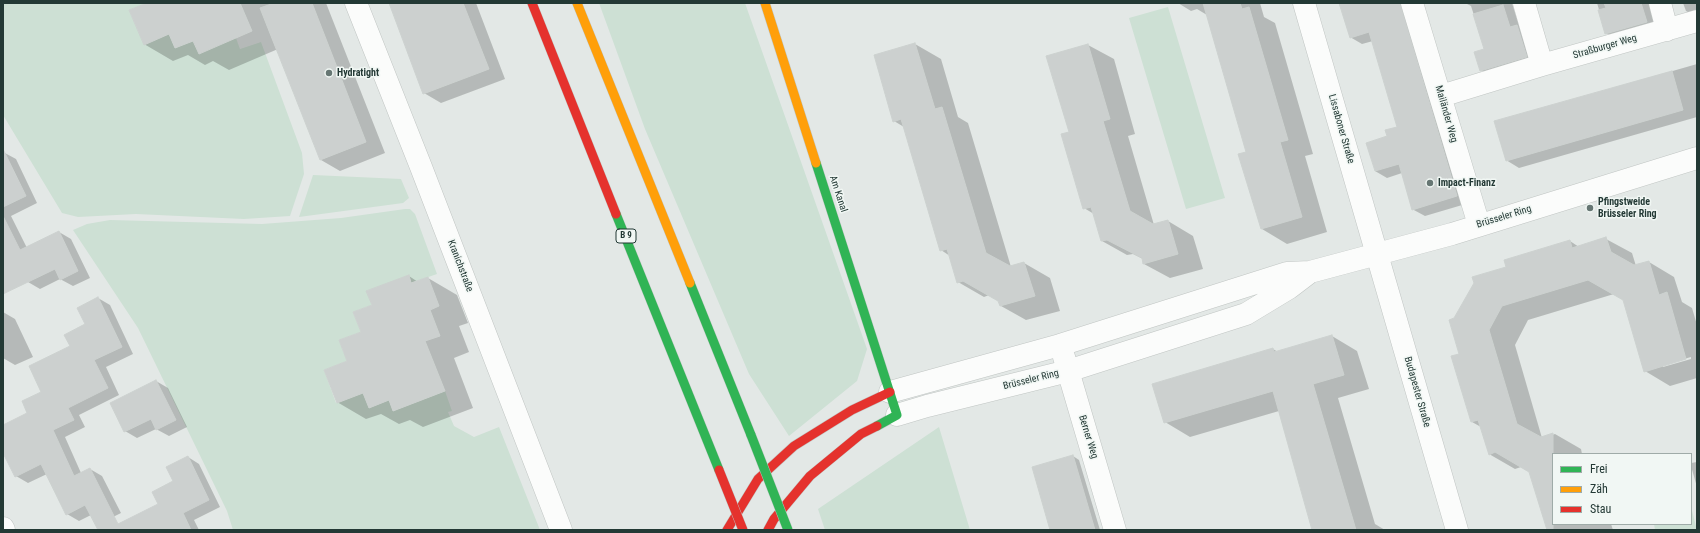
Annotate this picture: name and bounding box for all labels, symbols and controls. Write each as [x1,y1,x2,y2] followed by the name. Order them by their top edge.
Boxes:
[1572,32,1638,62] street label: Straßburger Weg
[337,67,379,79] place label: Hydratight
[324,68,334,78] marker: Hydratight
[1432,84,1460,144] street label: Mailänder Weg
[1325,93,1357,165] street label: Lissaboner Straße
[826,174,850,214] street label: Am Kanal
[1438,177,1495,189] place label: Impact-Finanz
[1425,178,1435,188] marker: Impact-Finanz
[1598,196,1657,220] place label: Pfingstweide Brüsseler Ring
[1475,203,1533,231] street label: Brüsseler Ring
[1585,203,1595,213] marker: Pfingstweide Brüsseler Ring
[616,229,636,243] road number: B 9
[445,238,475,294] street label: Kranichstraße
[1401,355,1433,429] street label: Budapester Straße
[1002,367,1060,393] street label: Brüsseler Ring
[1076,414,1100,460] street label: Berner Weg
[1552,453,1692,525] legend
[1590,462,1608,476] text: Frei
[1590,482,1608,496] text: Zäh
[1590,502,1611,516] text: Stau

